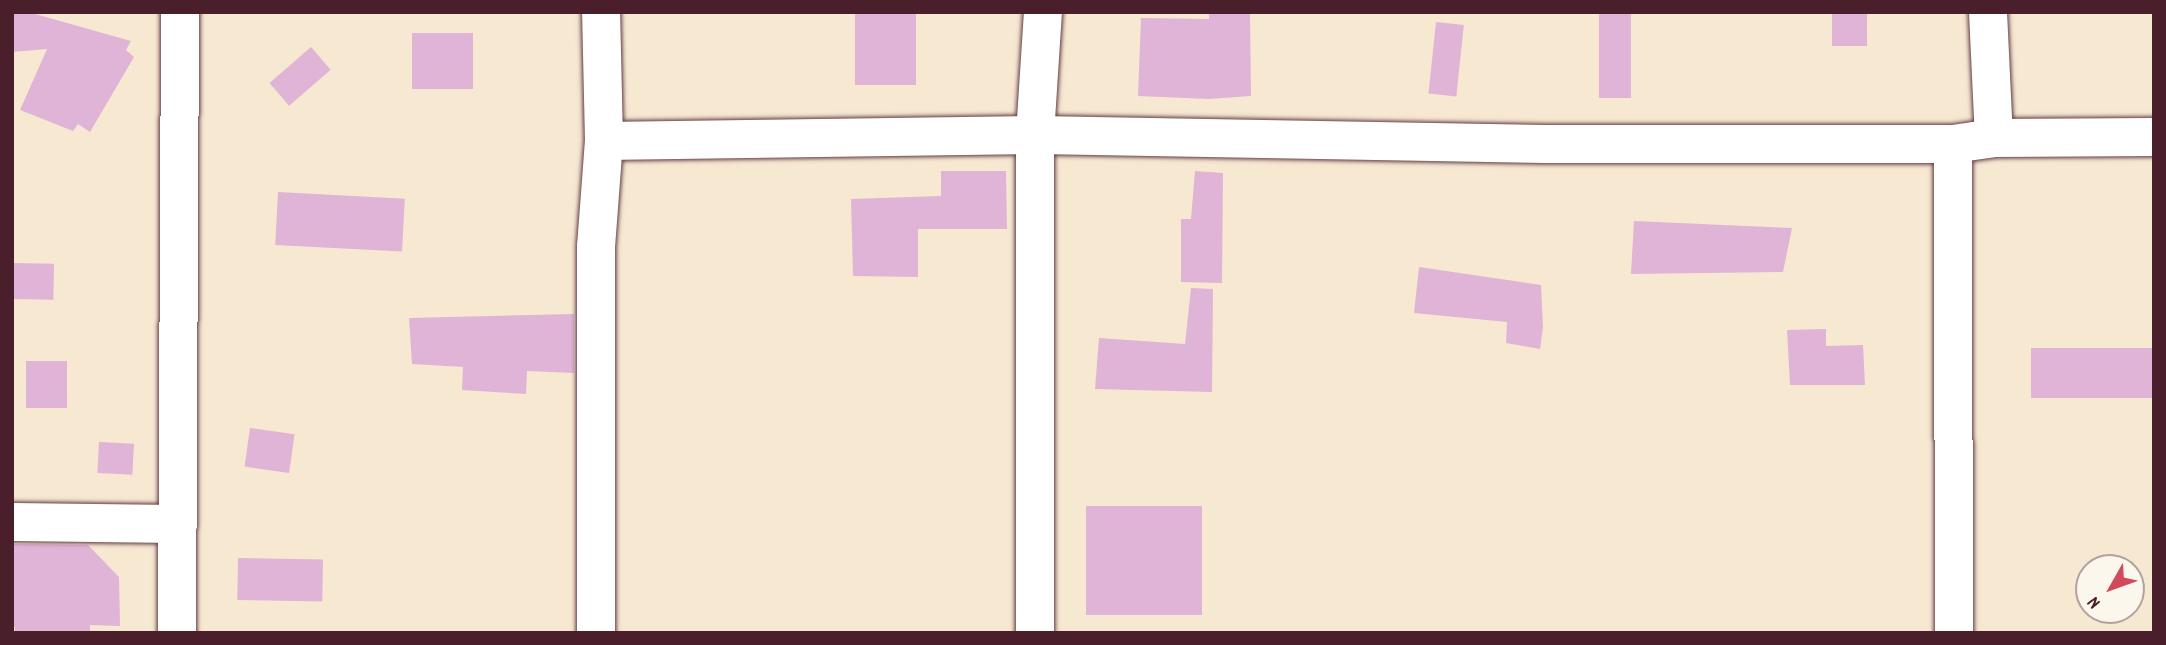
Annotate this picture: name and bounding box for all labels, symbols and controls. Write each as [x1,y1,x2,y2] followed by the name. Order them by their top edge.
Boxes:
[2075,554,2145,624] north arrow
[2082,589,2108,614] text: N

